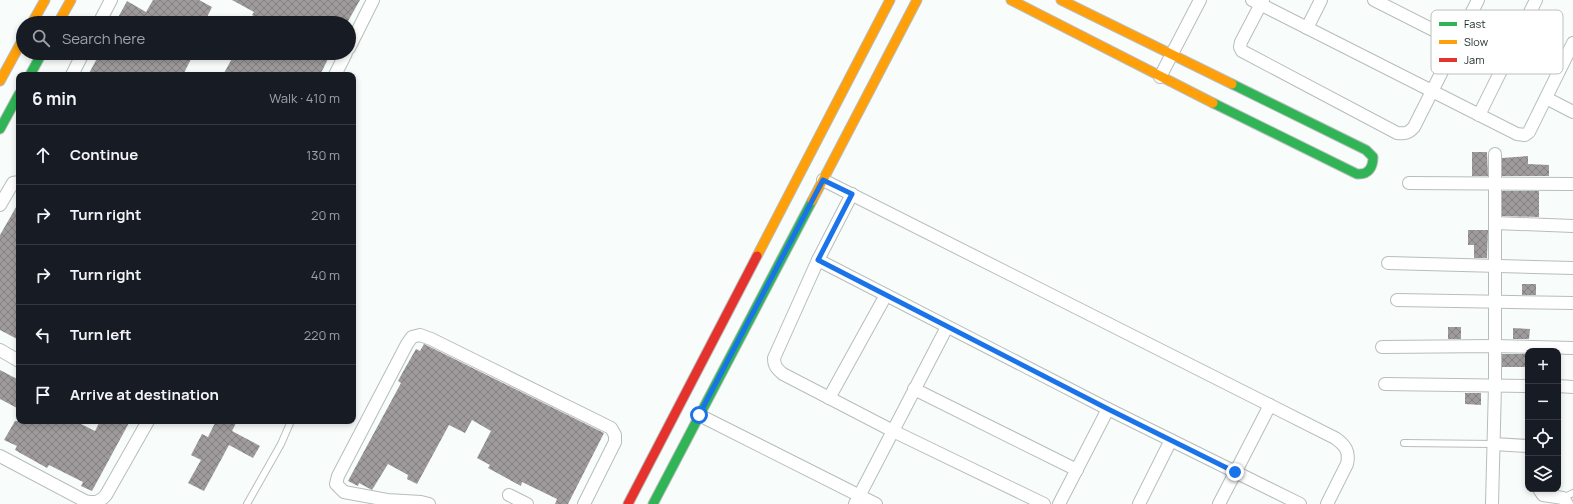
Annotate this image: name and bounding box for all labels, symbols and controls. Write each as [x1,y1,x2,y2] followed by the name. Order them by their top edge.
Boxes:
[1431,10,1563,74] legend
[16,16,356,60] search box
[1464,16,1486,31] text: Fast
[30,27,52,49] icon: search
[62,28,145,49] text: Search here
[1464,34,1489,49] text: Slow
[1464,52,1485,67] text: Jam
[32,87,77,110] text: 6 min
[269,89,340,107] text: Walk · 410 m
[32,144,54,166] icon: ahead
[70,144,138,165] text: Continue
[306,146,340,164] text: 130 m
[32,204,54,226] icon: right
[70,204,141,225] text: Turn right
[311,206,340,224] text: 20 m
[32,264,54,286] icon: right
[70,264,141,285] text: Turn right
[311,266,340,284] text: 40 m
[32,324,54,346] icon: left
[70,324,132,345] text: Turn left
[304,326,340,344] text: 220 m
[1525,348,1561,492] map controls
[1525,348,1561,384] button: +
[32,384,54,406] icon: arrive
[70,384,219,405] text: Arrive at destination
[1525,384,1561,420] button: −
[690,406,708,424] route start
[1525,420,1561,456] button: locate
[1525,456,1561,492] button: layers
[1226,463,1244,481] route end

